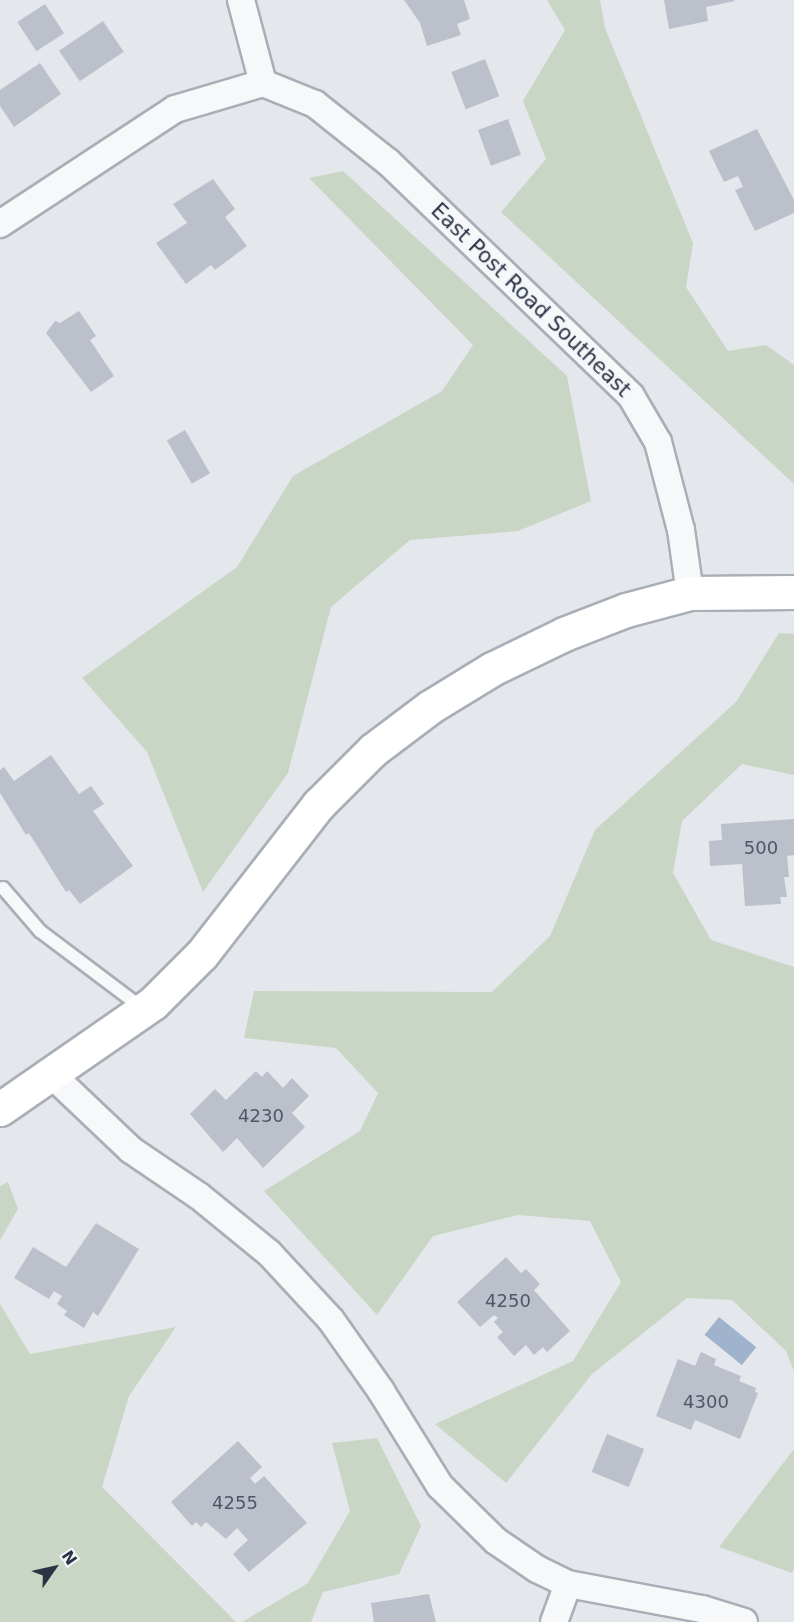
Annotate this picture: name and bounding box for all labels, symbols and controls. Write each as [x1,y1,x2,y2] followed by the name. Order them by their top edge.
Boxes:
[426,198,636,402] street label: East Post Road Southeast
[744,837,778,859] house number: 500
[238,1105,284,1127] house number: 4230
[485,1290,531,1312] house number: 4250
[683,1391,729,1413] house number: 4300
[212,1492,258,1514] house number: 4255
[24,1538,84,1598] north arrow
[58,1547,81,1569] text: N

